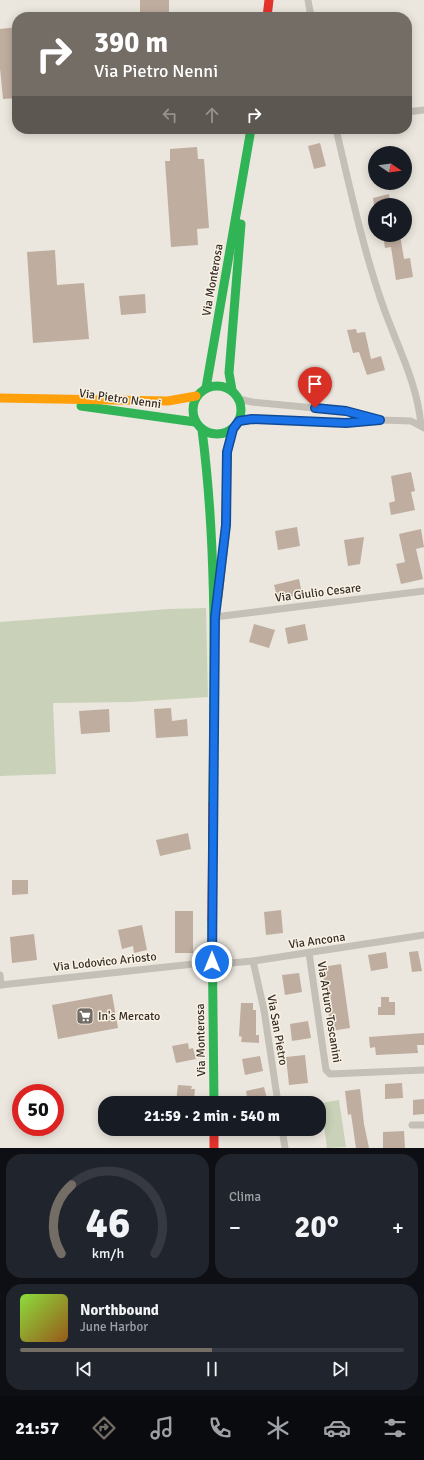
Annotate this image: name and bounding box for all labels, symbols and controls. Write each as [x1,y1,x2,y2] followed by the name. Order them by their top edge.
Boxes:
[94,26,168,60] text: 390 m
[28,28,80,80] icon: right
[94,60,218,82] text: Via Pietro Nenni
[159,104,181,126] icon: left
[201,104,223,126] icon: ahead
[243,104,265,126] icon: right
[368,146,412,190] north arrow
[368,146,412,242] map controls
[368,198,412,242] button: sound
[199,243,227,317] street label: Via Monterosa
[298,367,332,408] pin
[304,373,326,395] icon: arrive
[78,386,162,412] street label: Via Pietro Nenni
[274,580,362,606] street label: Via Giulio Cesare
[288,930,346,952] street label: Via Ancona
[191,941,233,983] position arrow
[53,949,157,975] street label: Via Lodovico Ariosto
[314,960,344,1064] street label: Via Arturo Toscanini
[263,993,291,1067] street label: Via San Pietro
[193,1003,209,1077] street label: Via Monterosa
[75,1006,95,1026] supermarket icon: In's Mercato
[98,1009,160,1024] place label: In's Mercato
[12,1084,64,1136] speed limit sign: 50
[144,1107,280,1125] text: 21:59 · 2 min · 540 m
[229,1189,261,1205] text: Clima
[85,1198,130,1249] text: 46
[294,1209,339,1246] text: 20°
[229,1214,241,1241] text: −
[392,1214,404,1241] text: +
[91,1245,124,1262] text: km/h
[80,1301,159,1319] text: Northbound
[80,1319,148,1335] text: June Harbor
[73,1358,95,1380] icon: previous
[201,1358,223,1380] icon: pause
[329,1358,351,1380] icon: next
[90,1414,118,1442] icon: directions
[148,1414,176,1442] icon: music
[206,1414,234,1442] icon: phone
[264,1414,292,1442] icon: climate
[323,1414,351,1442] icon: car
[381,1414,409,1442] icon: filters
[15,1417,59,1439] text: 21:57

